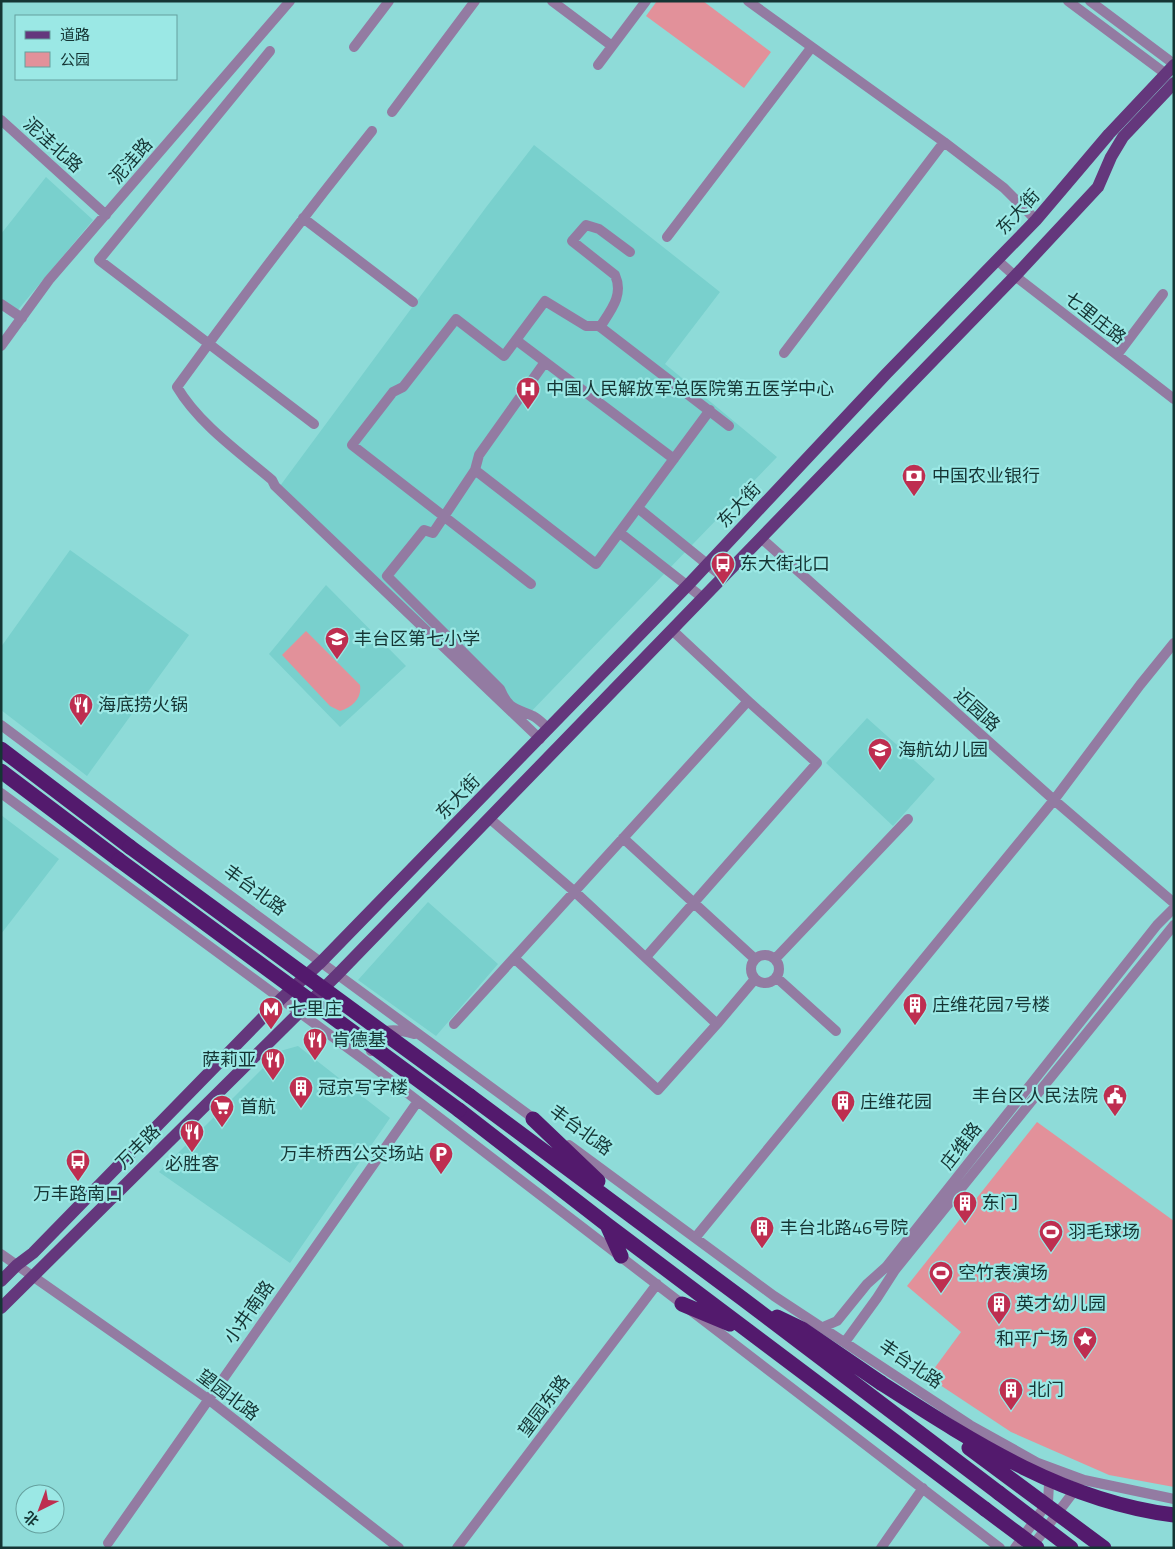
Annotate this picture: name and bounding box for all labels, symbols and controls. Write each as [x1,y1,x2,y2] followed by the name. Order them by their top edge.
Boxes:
[15,15,178,80] legend
[60,23,90,46] text: 道路
[60,48,90,71] text: 公园
[18,111,89,179] street label: 泥洼北路
[103,131,159,190] street label: 泥洼路
[989,183,1046,241] street label: 东大街
[1059,285,1132,350] street label: 七里庄路
[546,375,834,402] place label: 中国人民解放军总医院第五医学中心
[515,376,541,410] hospital icon: 中国人民解放军总医院第五医学中心
[932,462,1040,489] place label: 中国农业银行
[901,463,927,497] bank icon: 中国农业银行
[710,476,767,534] street label: 东大街
[740,550,830,577] place label: 东大街北口
[710,551,736,585] bus stop icon: 东大街北口
[354,625,480,652] place label: 丰台区第七小学
[324,626,350,660] school or university icon: 丰台区第七小学
[948,682,1006,738] street label: 近园路
[98,691,188,718] place label: 海底捞火锅
[68,692,94,726] restaurant icon: 海底捞火锅
[898,736,988,763] place label: 海航幼儿园
[867,737,893,771] school or university icon: 海航幼儿园
[429,768,486,825] street label: 东大街
[218,858,292,922] street label: 丰台北路
[932,991,1050,1018] place label: 庄维花园7号楼
[902,992,928,1026] building icon: 庄维花园7号楼
[288,995,342,1022] place label: 七里庄
[258,996,284,1030] metro station icon: 七里庄
[332,1026,386,1053] place label: 肯德基
[302,1027,328,1061] restaurant icon: 肯德基
[202,1046,256,1073] place label: 萨莉亚
[260,1047,286,1081] restaurant icon: 萨莉亚
[318,1074,408,1101] place label: 冠京写字楼
[288,1075,314,1109] building icon: 冠京写字楼
[972,1082,1098,1109] place label: 丰台区人民法院
[1102,1083,1128,1117] public building icon: 丰台区人民法院
[860,1088,932,1115] place label: 庄维花园
[830,1089,856,1123] building icon: 庄维花园
[240,1093,276,1120] place label: 首航
[209,1094,235,1128] supermarket icon: 首航
[544,1098,618,1162] street label: 丰台北路
[933,1116,988,1175] street label: 庄维路
[109,1118,166,1175] street label: 万丰路
[179,1119,205,1153] restaurant icon: 必胜客
[280,1140,424,1167] place label: 万丰桥西公交场站
[428,1141,454,1175] parking icon: 万丰桥西公交场站
[65,1148,91,1182] bus stop icon: 万丰路南口
[165,1150,219,1177] place label: 必胜客
[33,1180,123,1207] place label: 万丰路南口
[982,1189,1018,1216] place label: 东门
[952,1190,978,1224] building icon: 东门
[780,1214,908,1241] place label: 丰台北路46号院
[749,1215,775,1249] building icon: 丰台北路46号院
[1068,1218,1140,1245] place label: 羽毛球场
[1038,1219,1064,1253] sports icon: 羽毛球场
[958,1259,1048,1286] place label: 空竹表演场
[928,1260,954,1294] sports icon: 空竹表演场
[217,1274,280,1349] street label: 小井南路
[1016,1290,1106,1317] place label: 英才幼儿园
[986,1291,1012,1325] building icon: 英才幼儿园
[996,1325,1068,1352] place label: 和平广场
[1072,1326,1098,1360] place icon: 和平广场
[874,1332,949,1395] street label: 丰台北路
[191,1362,265,1427] street label: 望园北路
[511,1369,576,1443] street label: 望园东路
[1028,1376,1064,1403] place label: 北门
[998,1377,1024,1411] building icon: 北门
[15,1484,65,1534] north arrow
[19,1507,43,1532] text: 北

